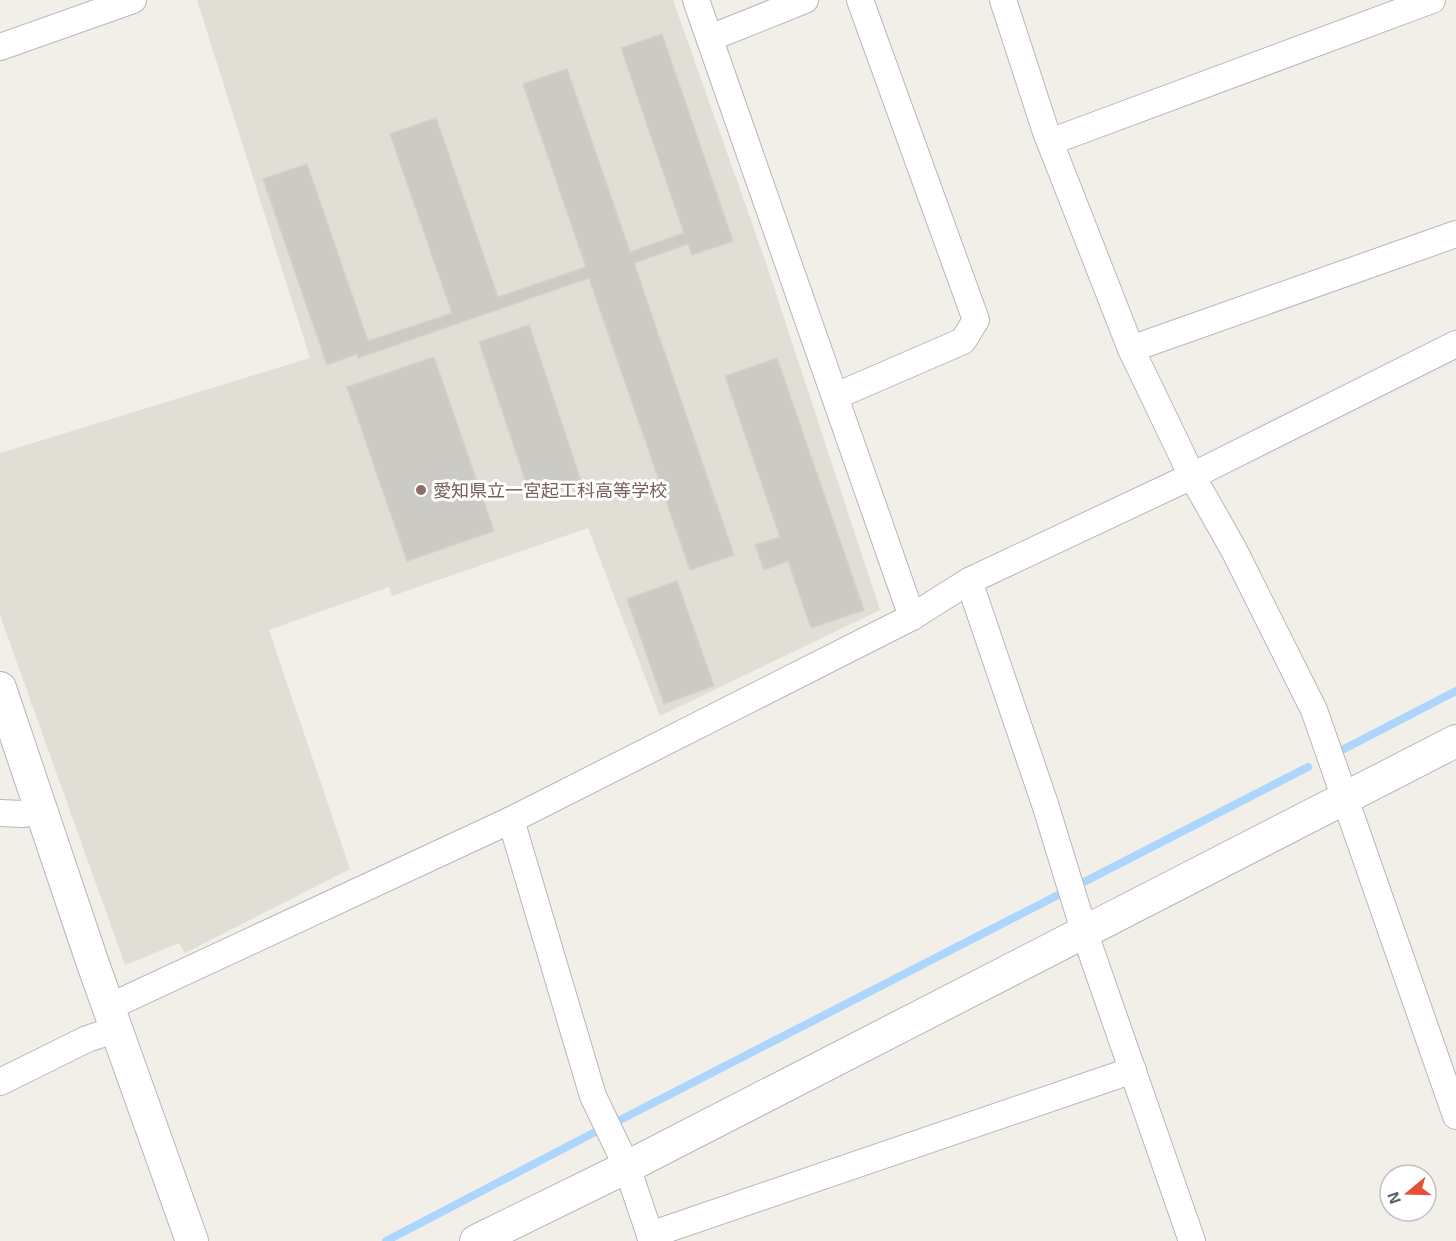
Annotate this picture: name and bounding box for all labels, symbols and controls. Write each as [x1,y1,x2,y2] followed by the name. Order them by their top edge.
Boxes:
[433,479,667,501] place label: 愛知県立一宮起工科高等学校
[414,483,428,497] marker: 愛知県立一宮起工科高等学校
[1378,1163,1438,1223] north arrow
[1382,1189,1404,1207] text: N

